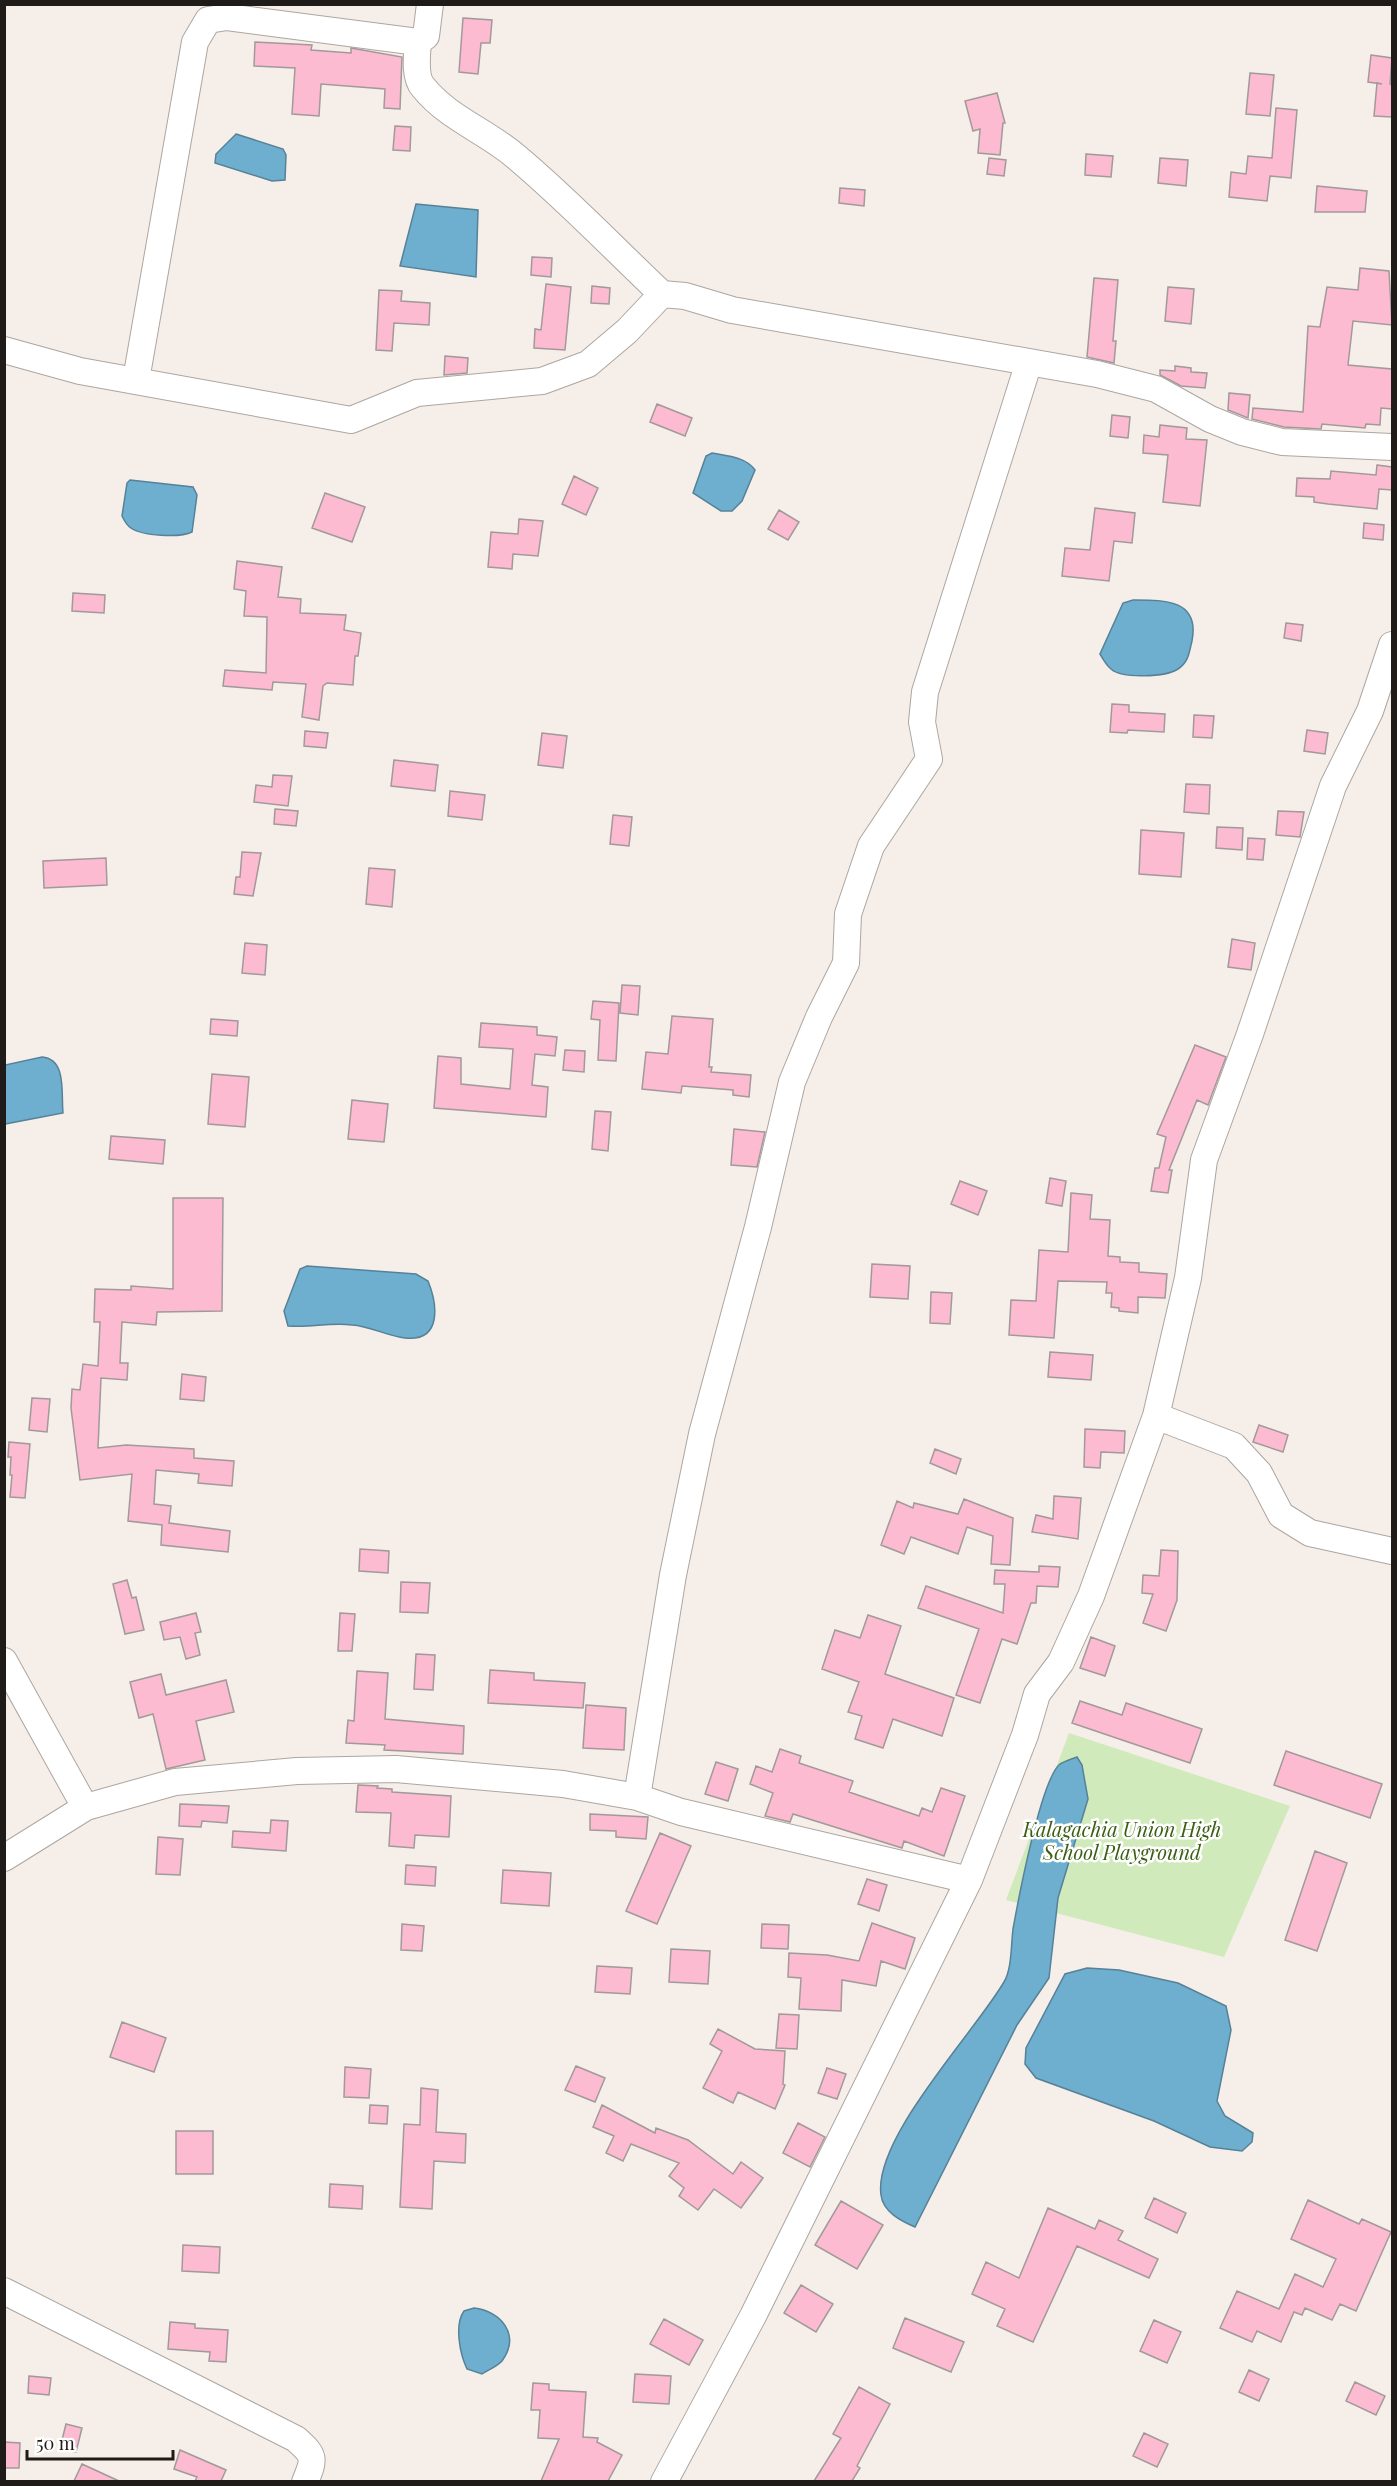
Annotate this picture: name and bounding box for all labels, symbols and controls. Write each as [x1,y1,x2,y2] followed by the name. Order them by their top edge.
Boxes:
[1022,1815,1221,1865] park label: Kalagachia Union High School Playground
[27,2423,172,2461] scale bar
[36,2431,75,2455] text: 50 m

